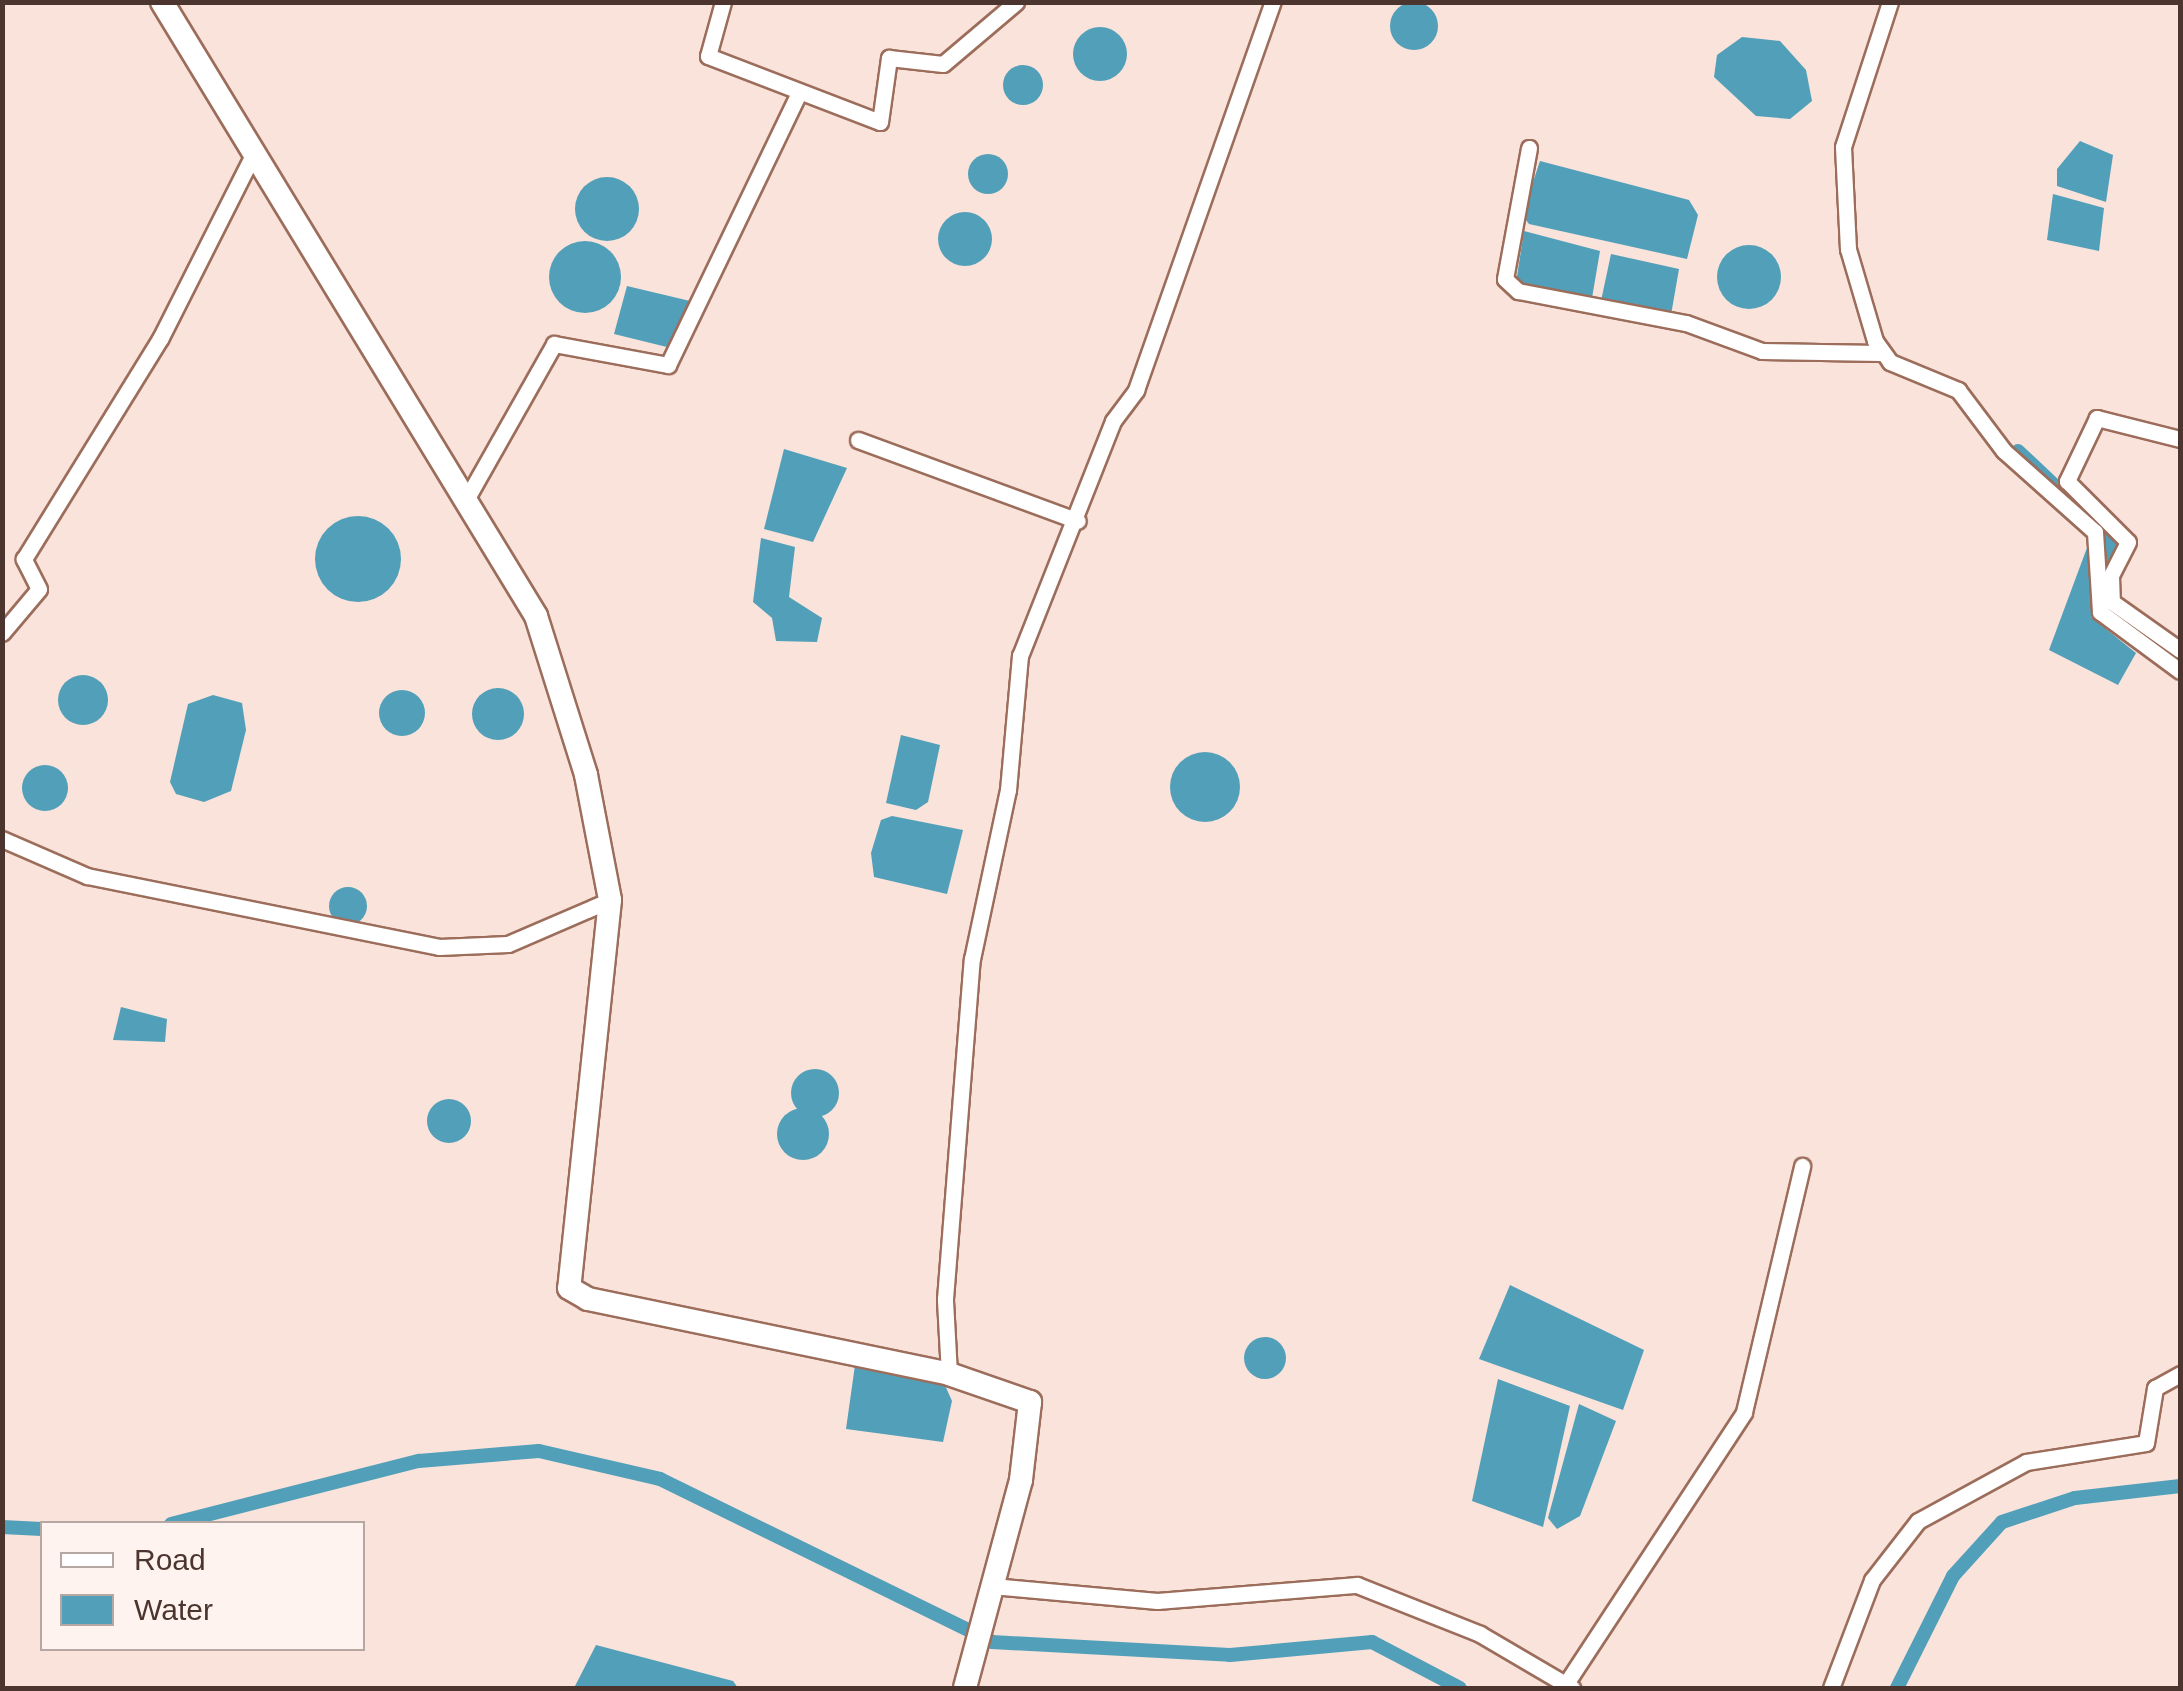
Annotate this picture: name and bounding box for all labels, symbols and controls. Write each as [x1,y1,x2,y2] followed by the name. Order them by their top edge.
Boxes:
[40,1521,365,1651] legend
[134,1543,206,1576] text: Road
[134,1593,213,1626] text: Water

